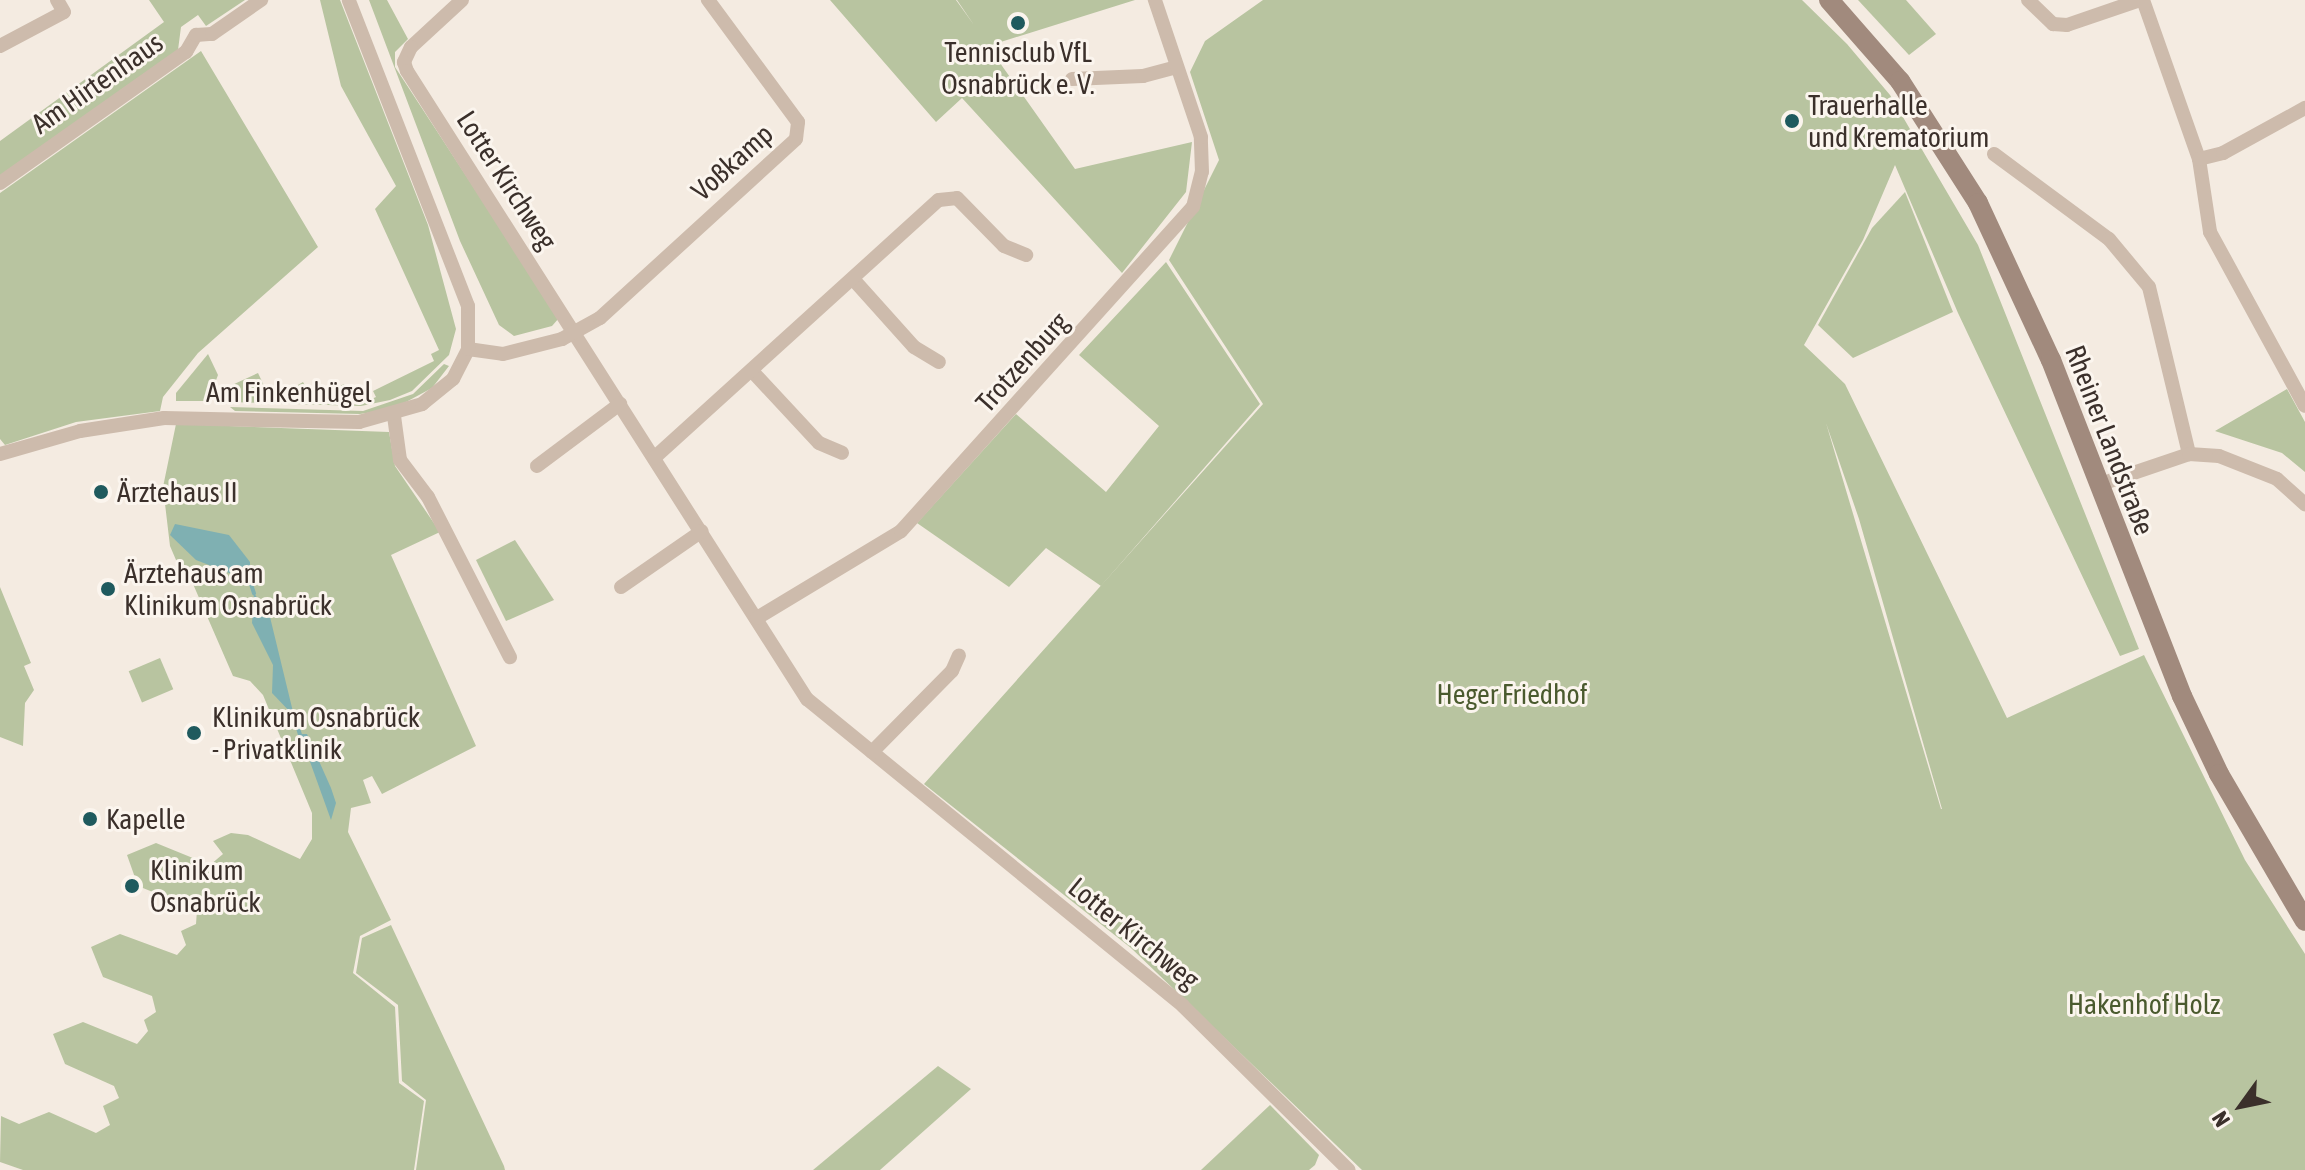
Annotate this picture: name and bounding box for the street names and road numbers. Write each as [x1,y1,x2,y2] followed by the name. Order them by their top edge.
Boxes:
[25,26,169,140] street label: Am Hirtenhaus
[450,105,564,255] street label: Lotter Kirchweg
[684,117,780,207] street label: Voßkamp
[969,305,1075,419] street label: Trotzenburg
[2058,340,2162,540] street label: Rheiner Landstraße
[206,375,372,409] street label: Am Finkenhügel
[1062,870,1206,996] street label: Lotter Kirchweg

